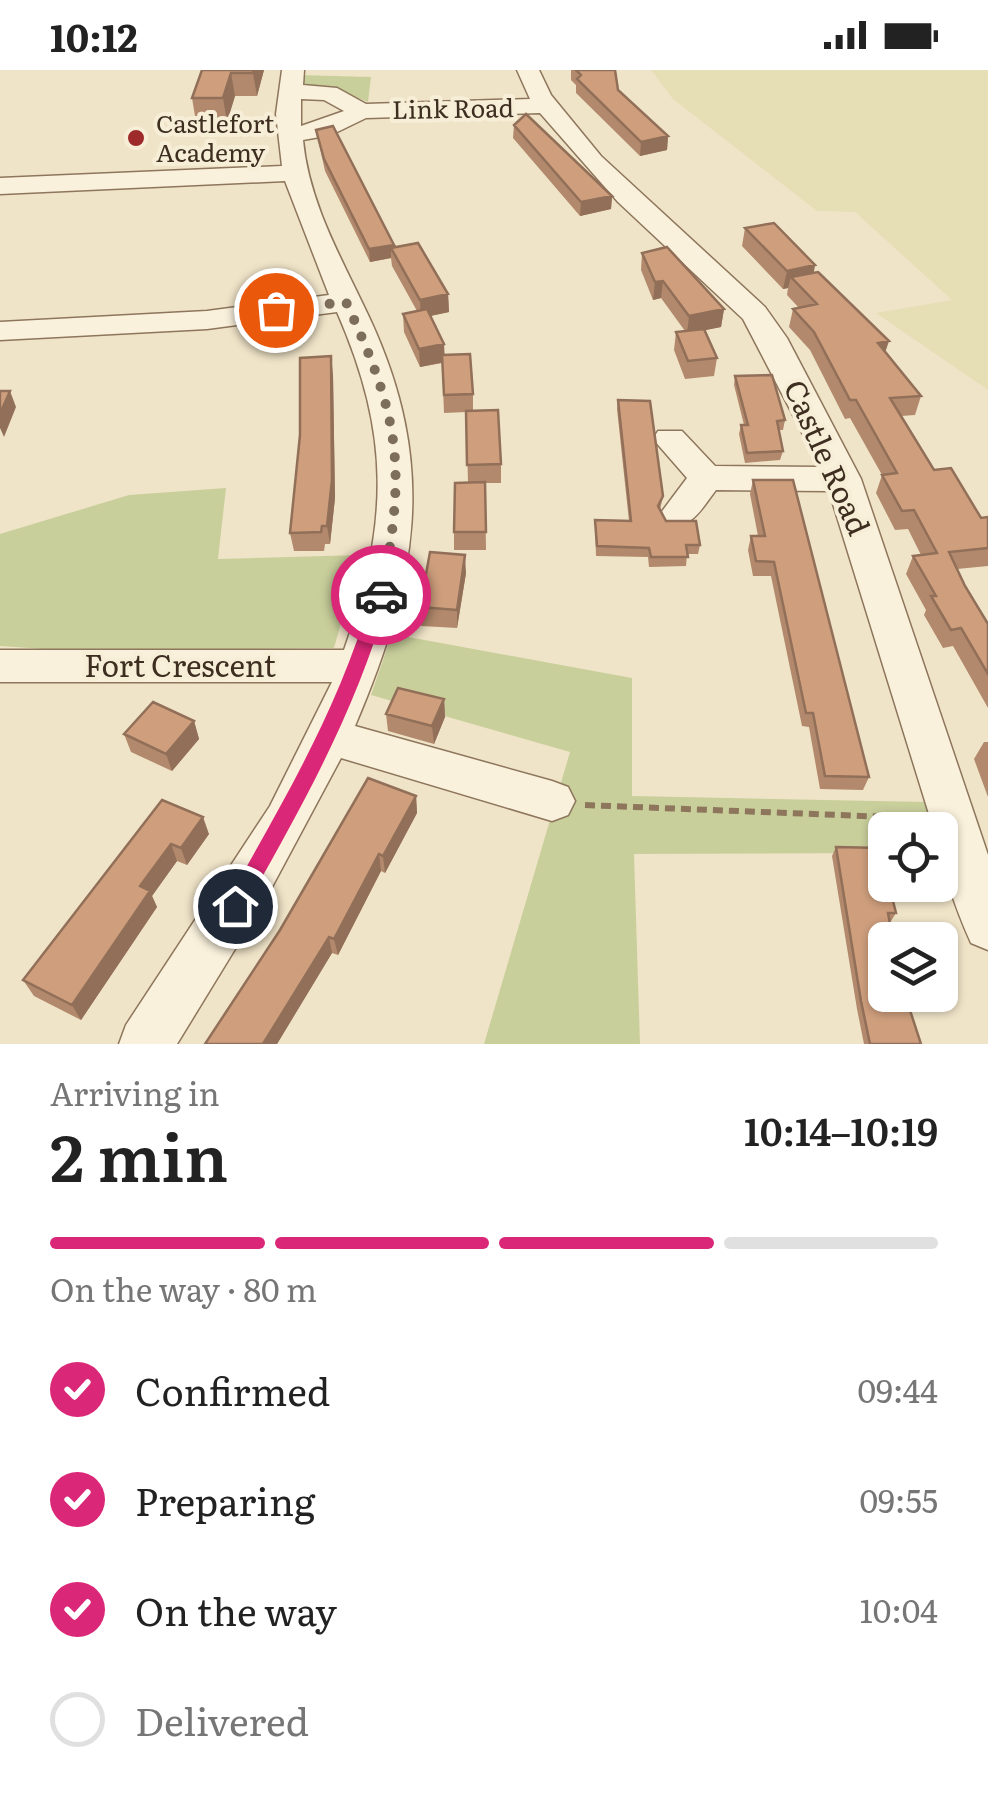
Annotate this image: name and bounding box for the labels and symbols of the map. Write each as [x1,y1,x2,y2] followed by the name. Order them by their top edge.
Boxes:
[392,88,514,127] street label: Link Road
[156,104,274,170] place label: Castlefort Academy
[125,127,147,149] marker: Castlefort Academy
[234,268,319,353] pin
[775,372,883,542] street label: Castle Road
[331,545,431,645] courier
[84,642,276,686] street label: Fort Crescent
[193,864,278,949] pin

